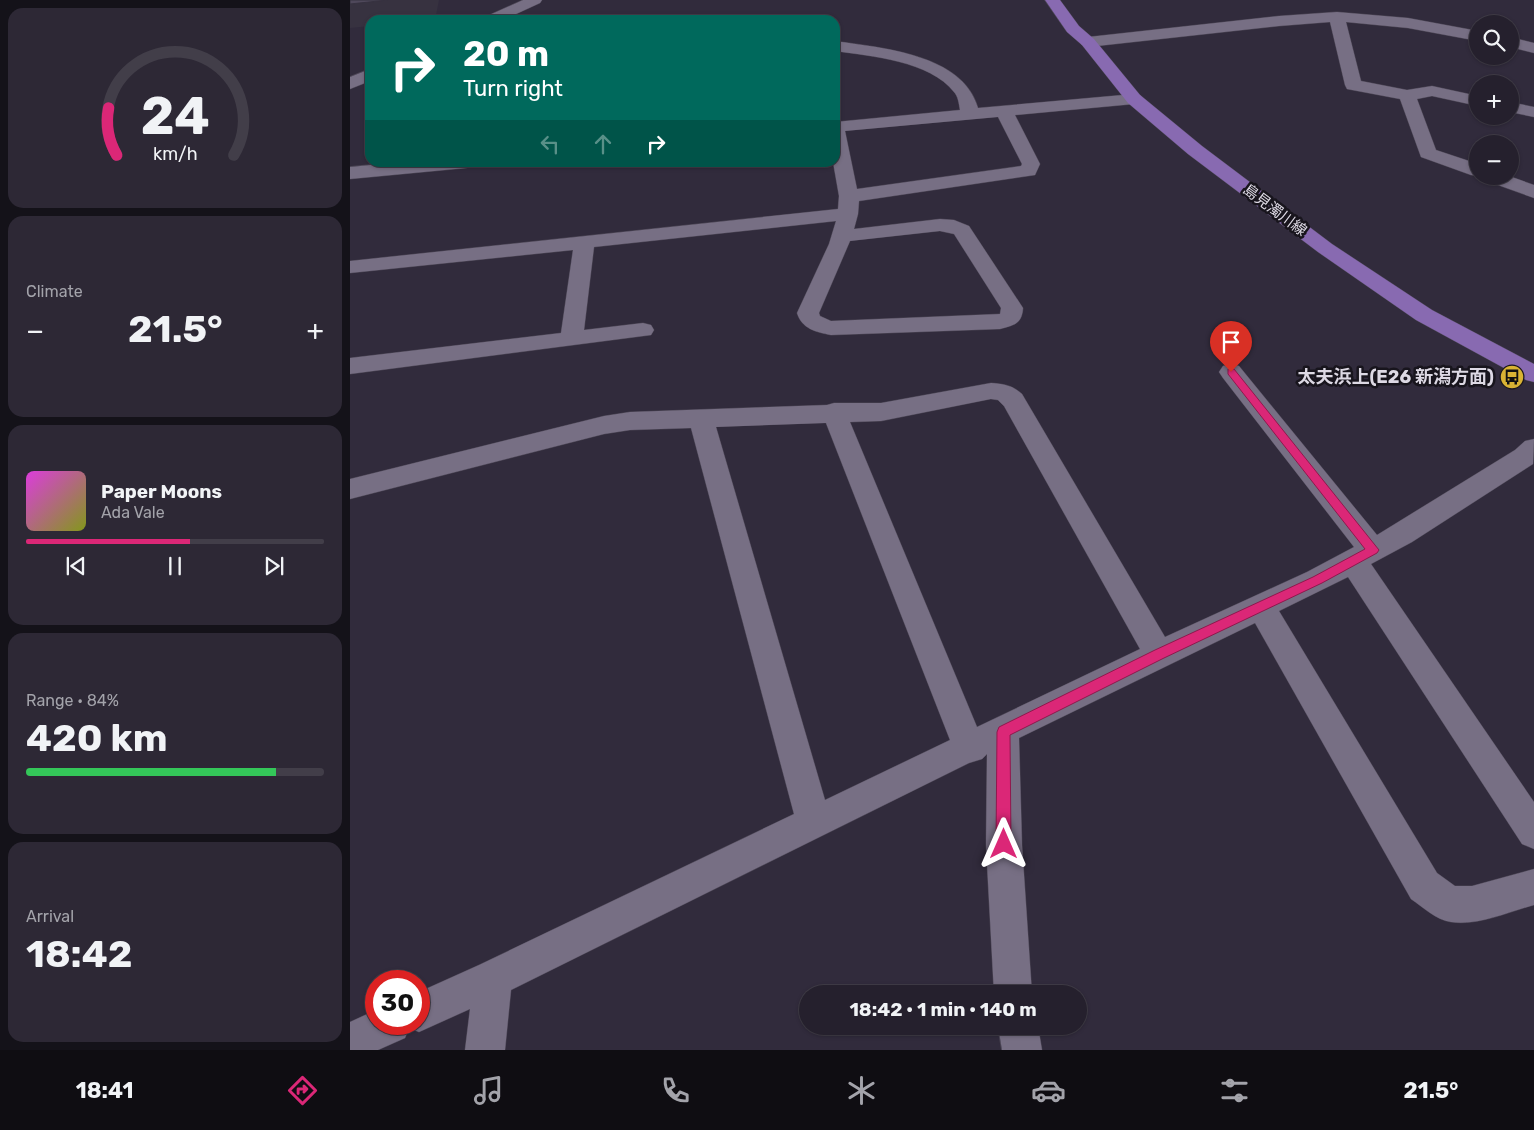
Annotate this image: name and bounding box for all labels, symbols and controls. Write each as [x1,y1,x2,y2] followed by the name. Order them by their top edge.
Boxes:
[1469,15,1519,185] map controls
[1469,15,1519,65] button: search
[463,33,549,75] text: 20 m
[380,35,445,100] icon: right
[463,75,563,102] text: Turn right
[1469,75,1519,125] button: +
[140,85,210,147] text: 24
[536,130,564,158] icon: left
[589,130,617,158] icon: ahead
[642,130,670,158] icon: right
[1469,135,1519,185] button: −
[153,143,197,164] text: km/h
[1240,180,1310,240] street label: 島見濁川線
[26,282,83,301] text: Climate
[128,306,223,352] text: 21.5°
[26,314,44,347] text: −
[307,314,324,347] text: +
[1210,321,1252,372] pin
[1217,328,1245,356] icon: arrive
[1499,364,1525,390] bus stop icon: 太夫浜上(E26 新潟方面)
[1297,366,1494,388] place label: 太夫浜上(E26 新潟方面)
[101,480,222,503] text: Paper Moons
[101,503,165,522] text: Ada Vale
[62,552,90,580] icon: previous
[161,552,189,580] icon: pause
[260,552,288,580] icon: next
[26,691,119,710] text: Range · 84%
[26,715,168,761] text: 420 km
[977,817,1029,869] position arrow
[26,907,74,926] text: Arrival
[26,931,132,977] text: 18:42
[365,970,430,1035] speed limit sign: 30
[849,998,1037,1021] text: 18:42 · 1 min · 140 m
[285,1073,320,1108] icon: directions
[471,1073,506,1108] icon: music
[658,1073,693,1108] icon: phone
[844,1073,879,1108] icon: climate
[1031,1073,1066,1108] icon: car
[1217,1073,1252,1108] icon: filters
[76,1077,133,1104] text: 18:41
[1403,1077,1458,1104] text: 21.5°

